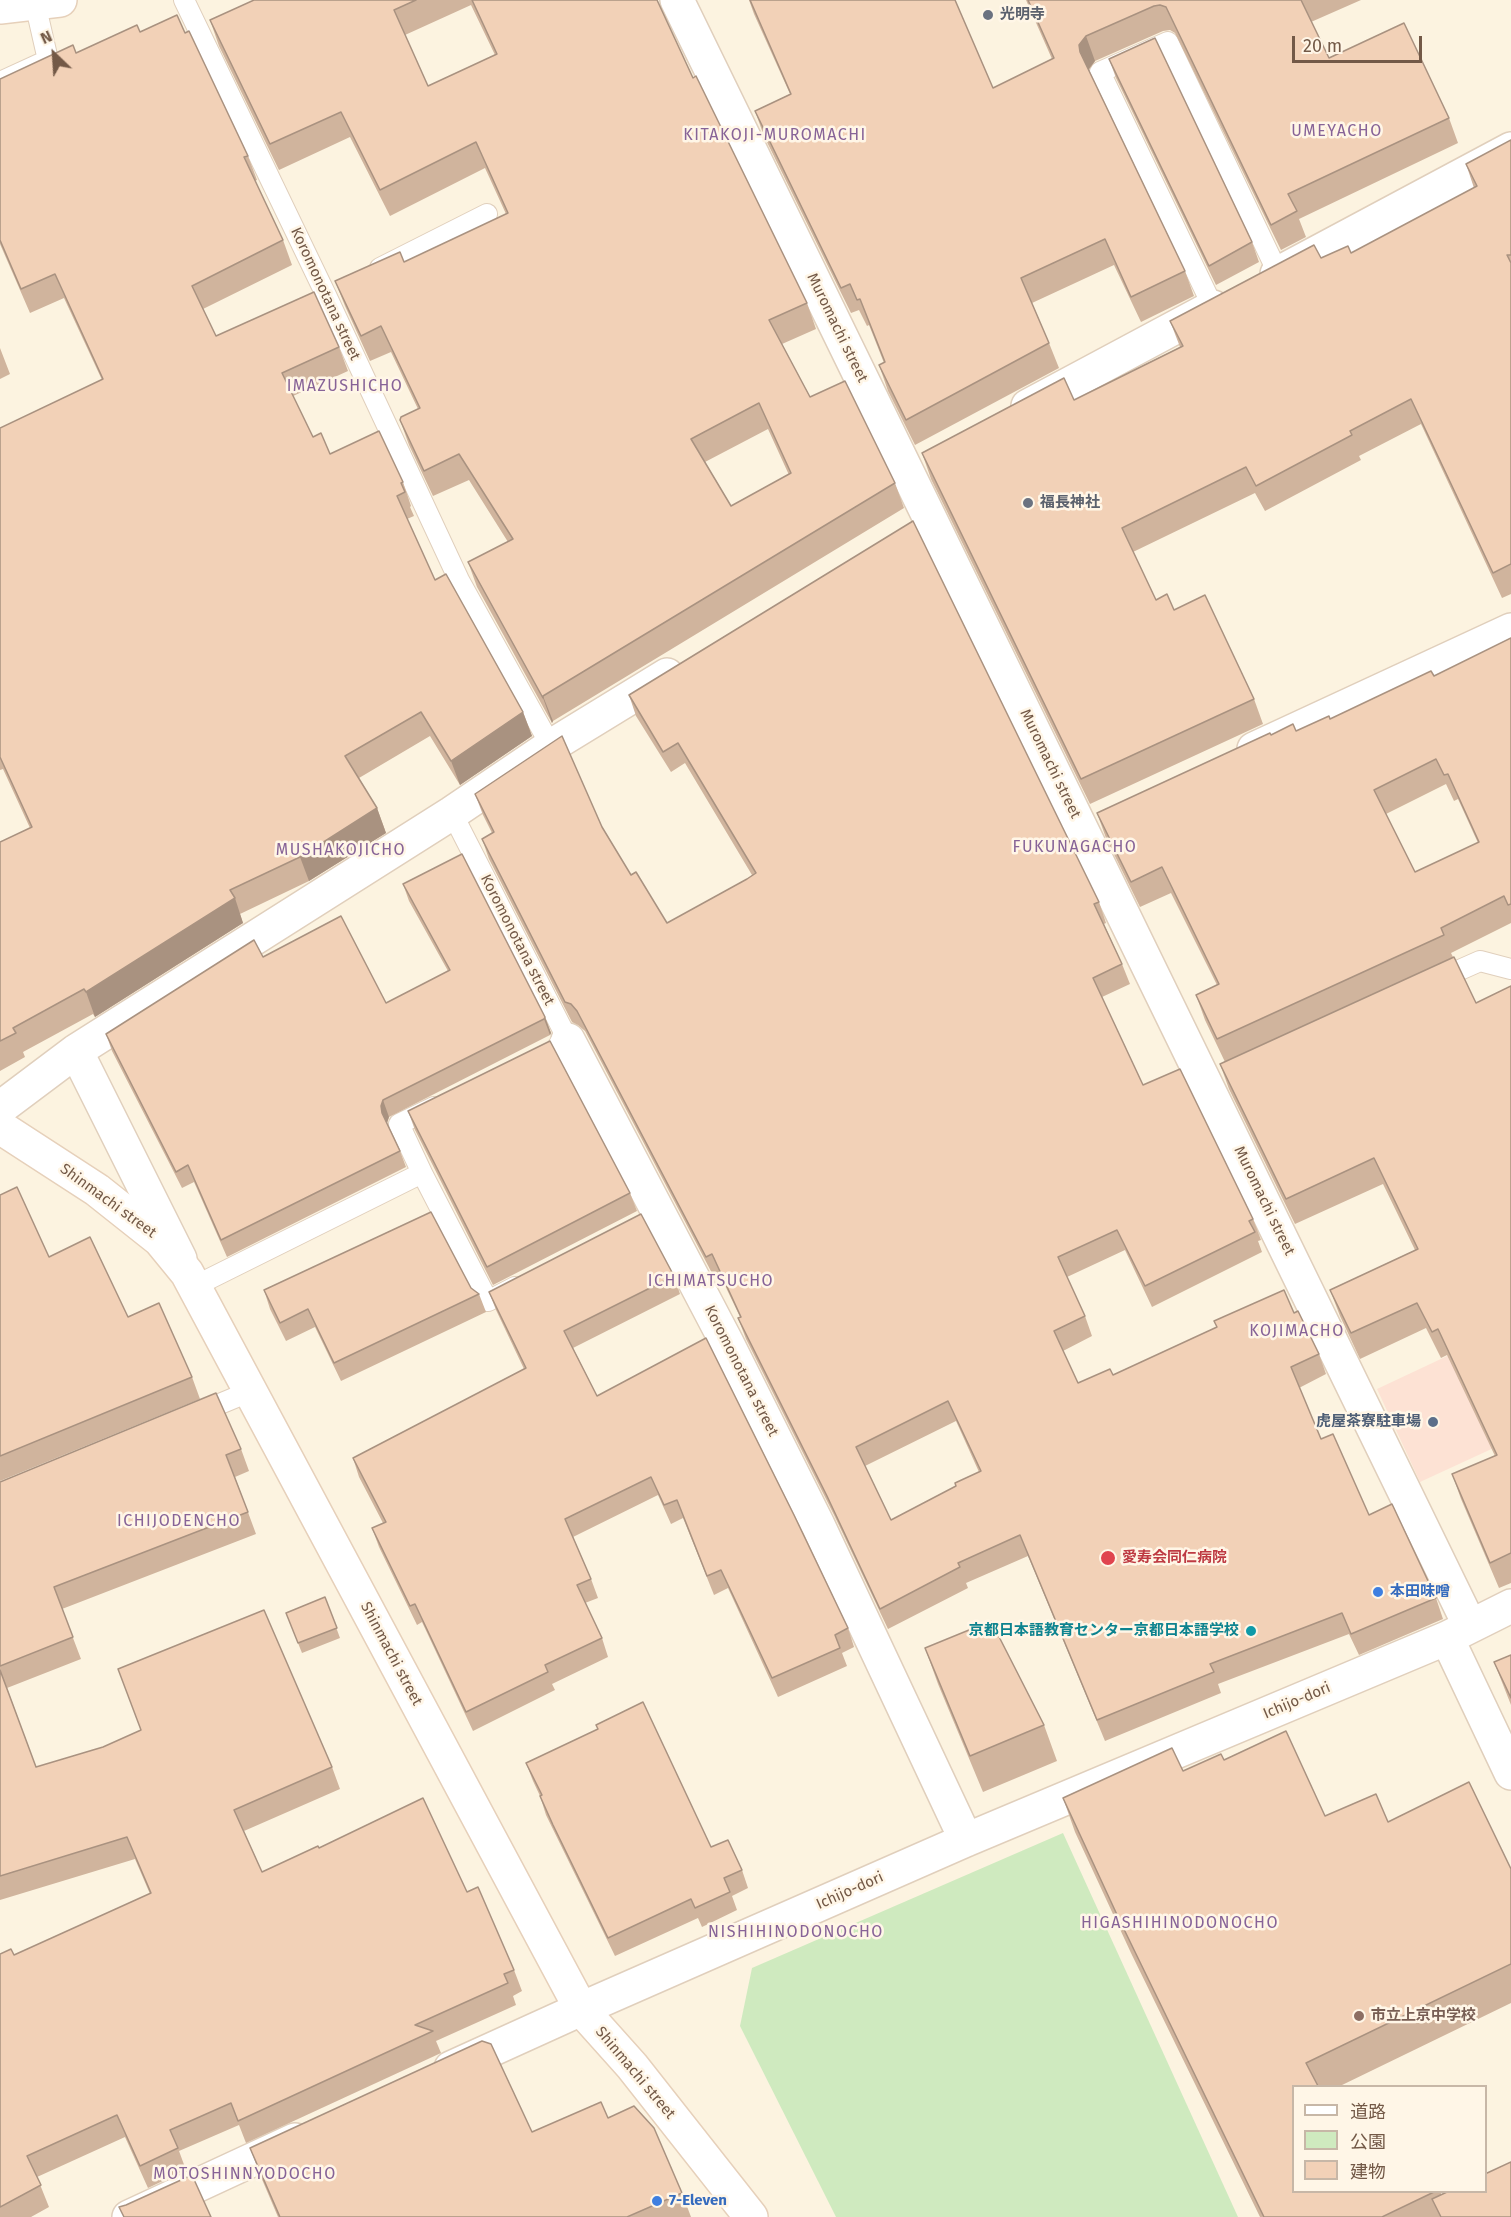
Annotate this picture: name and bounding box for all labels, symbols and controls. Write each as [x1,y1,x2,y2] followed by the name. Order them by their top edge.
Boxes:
[1000,6,1045,24] place label: 光明寺
[981,8,995,22] marker: 光明寺
[24,24,84,84] north arrow
[1295,24,1426,62] scale bar
[37,26,55,48] text: N
[1303,35,1342,57] text: 20 m
[1291,122,1383,142] district label: UMEYACHO
[683,126,867,146] district label: KITAKOJI-MUROMACHI
[286,225,364,363] street label: Koromonotana street
[803,270,871,386] street label: Muromachi street
[287,377,403,397] district label: IMAZUSHICHO
[1040,494,1100,512] place label: 福長神社
[1021,496,1035,510] marker: 福長神社
[1016,706,1084,822] street label: Muromachi street
[1013,838,1137,858] district label: FUKUNAGACHO
[276,841,406,861] district label: MUSHAKOJICHO
[476,872,558,1008] street label: Koromonotana street
[1230,1143,1298,1259] street label: Muromachi street
[56,1160,160,1242] street label: Shinmachi street
[648,1272,774,1292] district label: ICHIMATSUCHO
[700,1303,782,1439] street label: Koromonotana street
[1249,1322,1345,1342] district label: KOJIMACHO
[1316,1413,1421,1431] place label: 虎屋茶寮駐車場
[1426,1415,1440,1429] marker: 虎屋茶寮駐車場
[117,1512,241,1532] district label: ICHIJODENCHO
[1099,1549,1117,1567] marker: 愛寿会同仁病院
[1122,1549,1227,1567] place label: 愛寿会同仁病院
[1390,1583,1450,1601] place label: 本田味噌
[1371,1585,1385,1599] marker: 本田味噌
[356,1599,426,1709] street label: Shinmachi street
[969,1622,1239,1640] place label: 京都日本語教育センター京都日本語学校
[1244,1624,1258,1638] marker: 京都日本語教育センター京都日本語学校
[1261,1679,1333,1723] street label: Ichijo-dori
[814,1868,886,1914] street label: Ichijo-dori
[1081,1914,1279,1934] district label: HIGASHIHINODONOCHO
[708,1923,884,1943] district label: NISHIHINODONOCHO
[1371,2007,1476,2025] place label: 市立上京中学校
[1352,2009,1366,2023] marker: 市立上京中学校
[591,2023,679,2123] street label: Shinmachi street
[1292,2085,1487,2193] legend
[1350,2101,1386,2123] text: 道路
[1350,2131,1386,2153] text: 公園
[1350,2161,1386,2183] text: 建物
[153,2165,337,2185] district label: MOTOSHINNYODOCHO
[669,2192,727,2210] place label: 7-Eleven
[650,2194,664,2208] marker: 7-Eleven

